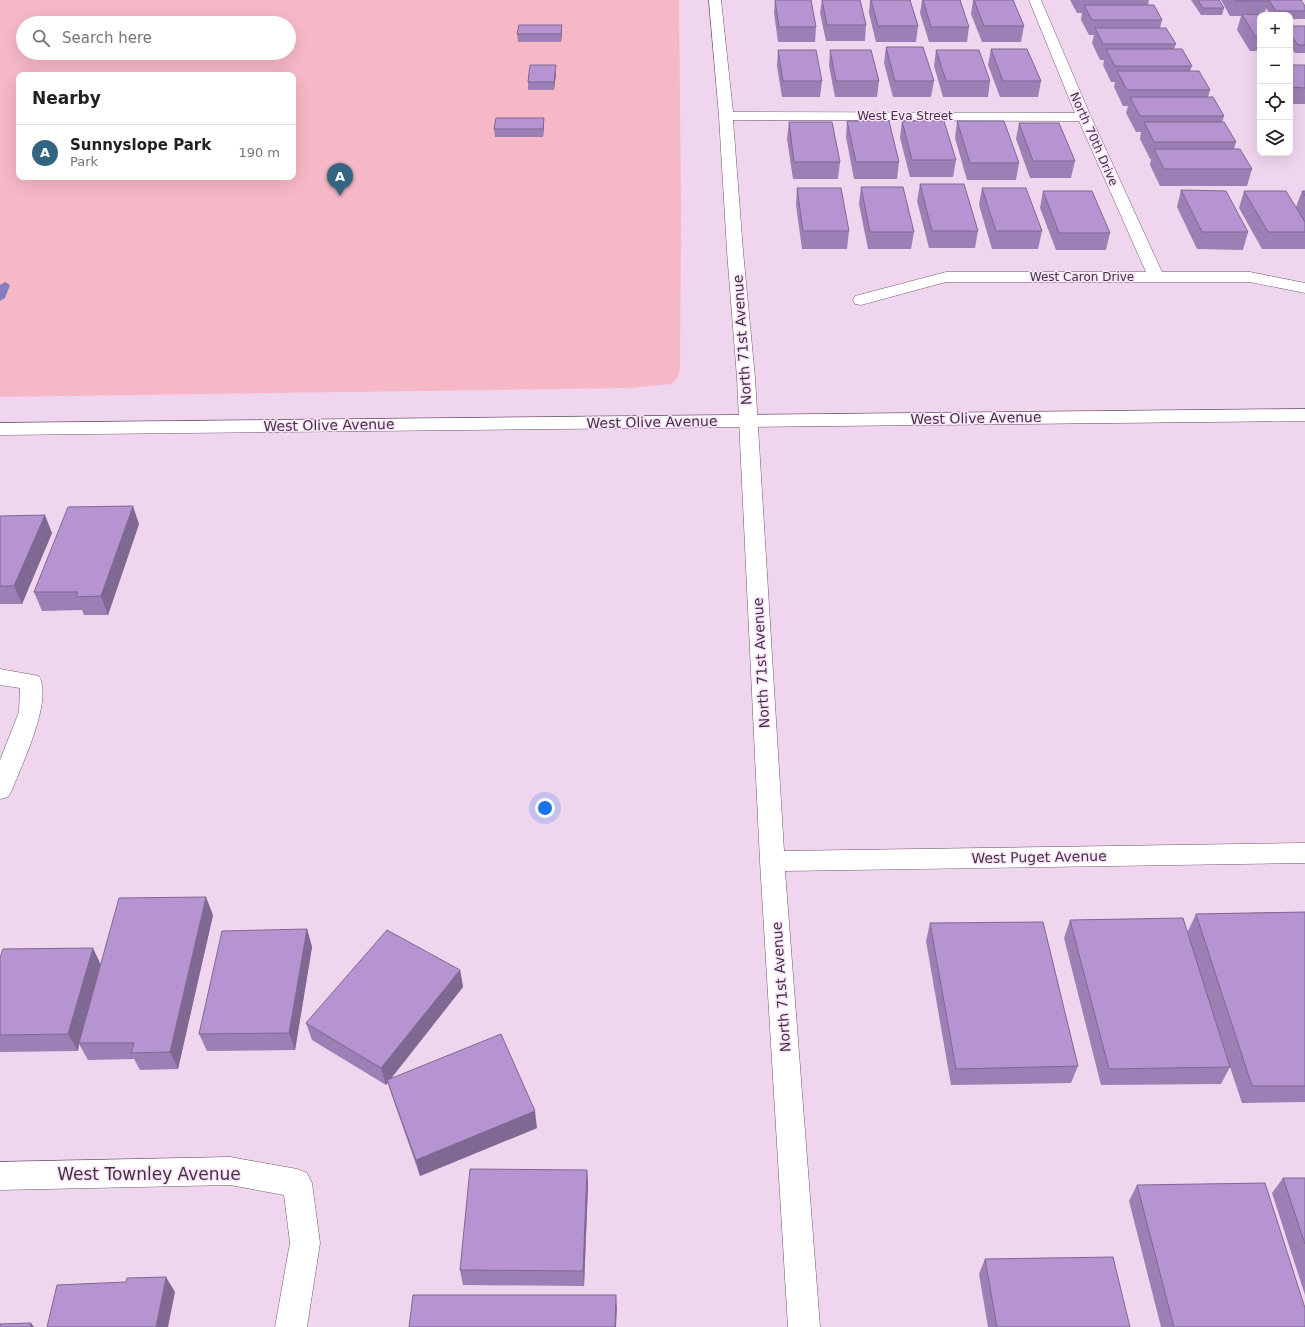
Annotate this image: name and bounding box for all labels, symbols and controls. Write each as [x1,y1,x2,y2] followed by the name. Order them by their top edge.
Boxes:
[1257,12,1293,156] map controls
[1257,12,1293,48] button: +
[16,16,296,60] search box
[30,27,52,49] icon: search
[62,29,152,47] text: Search here
[1257,48,1293,84] button: −
[1257,84,1293,120] button: locate
[32,88,101,108] text: Nearby
[1067,90,1121,188] street label: North 70th Drive
[857,109,953,123] street label: West Eva Street
[1257,120,1293,156] button: layers
[70,136,211,154] text: Sunnyslope Park
[40,145,50,160] text: A
[238,145,280,160] text: 190 m
[70,154,98,169] text: Park
[327,163,353,196] pin: A
[1030,270,1134,284] street label: West Caron Drive
[729,274,755,406] street label: North 71st Avenue
[910,409,1042,427] street label: West Olive Avenue
[586,413,718,431] street label: West Olive Avenue
[263,416,395,434] street label: West Olive Avenue
[750,597,772,729] street label: North 71st Avenue
[535,798,555,818] your location
[971,848,1107,866] street label: West Puget Avenue
[768,921,794,1053] street label: North 71st Avenue
[57,1164,241,1184] street label: West Townley Avenue

